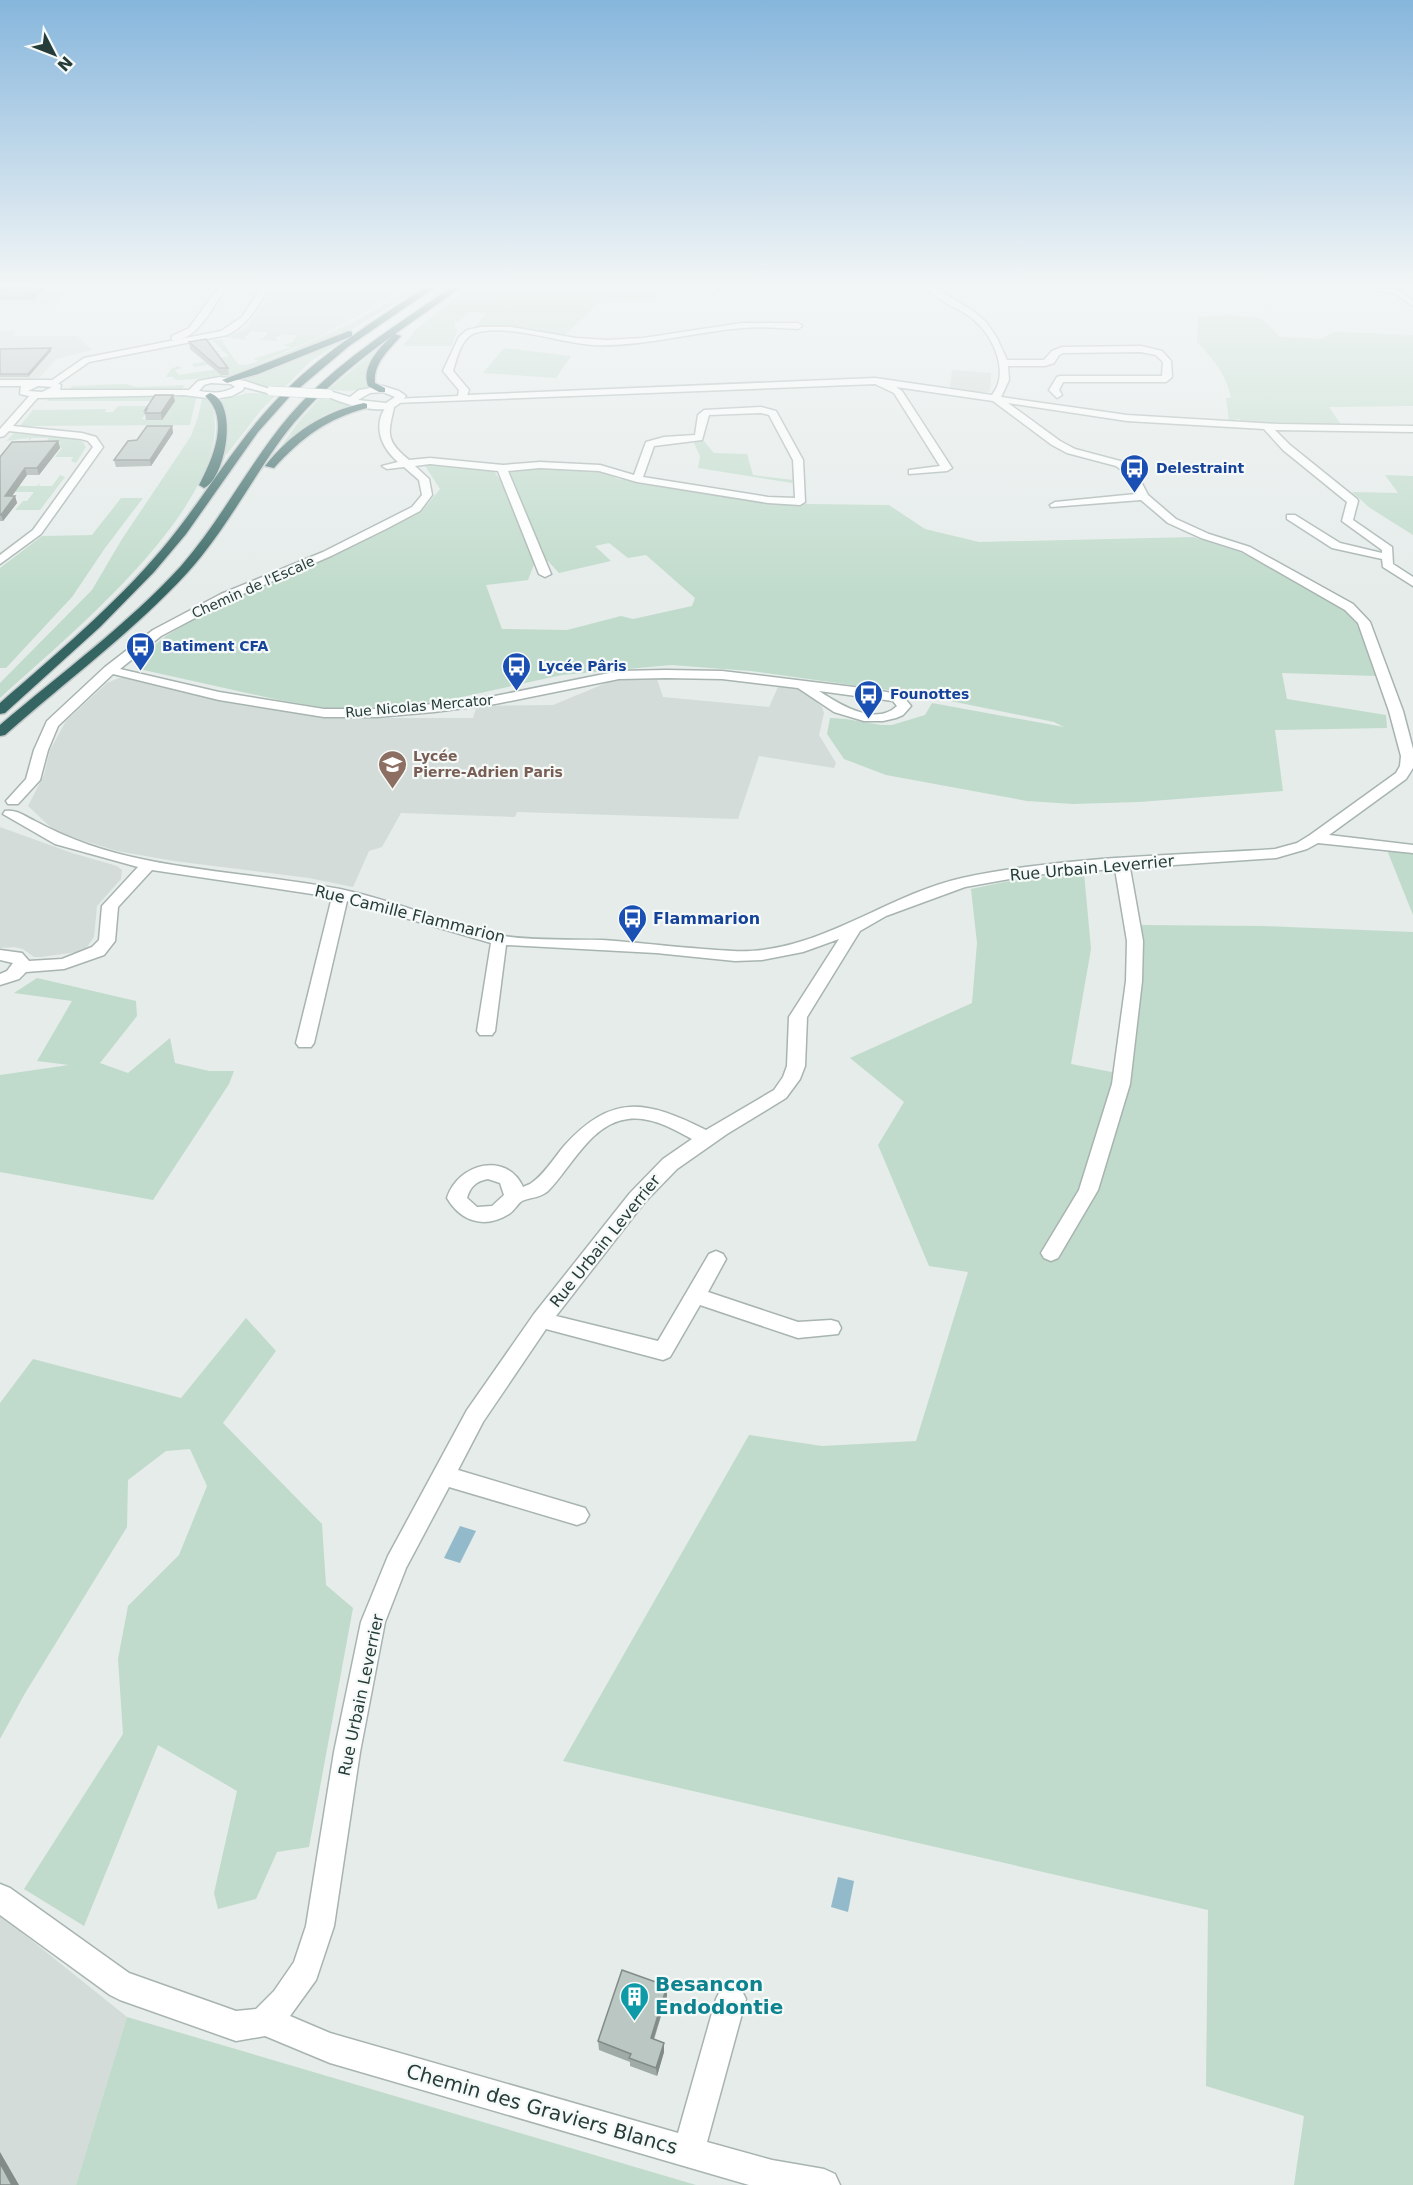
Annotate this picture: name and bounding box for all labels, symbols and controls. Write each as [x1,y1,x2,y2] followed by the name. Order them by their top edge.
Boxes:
[24,24,84,84] north arrow
[53,52,76,75] text: N
[1119,452,1151,494] bus stop icon: Delestraint
[1156,460,1245,476] place label: Delestraint
[189,553,317,621] street label: Chemin de l'Escale
[125,630,157,672] bus stop icon: Batiment CFA
[162,638,268,654] place label: Batiment CFA
[501,650,533,692] bus stop icon: Lycée Pâris
[538,658,627,674] place label: Lycée Pâris
[853,678,885,720] bus stop icon: Founottes
[890,686,969,702] place label: Founottes
[345,692,494,720] street label: Rue Nicolas Mercator
[376,748,408,790] school or university icon: Lycée Pierre-Adrien Paris
[413,748,563,780] place label: Lycée Pierre-Adrien Paris
[1009,851,1175,885] street label: Rue Urbain Leverrier
[313,881,507,947] street label: Rue Camille Flammarion
[616,902,648,944] bus stop icon: Flammarion
[653,909,760,928] place label: Flammarion
[546,1171,665,1311] street label: Rue Urbain Leverrier
[335,1612,388,1778] street label: Rue Urbain Leverrier
[655,1972,783,2019] place label: Besancon Endodontie
[618,1980,650,2022] building icon: Besancon Endodontie
[404,2059,680,2159] street label: Chemin des Graviers Blancs

